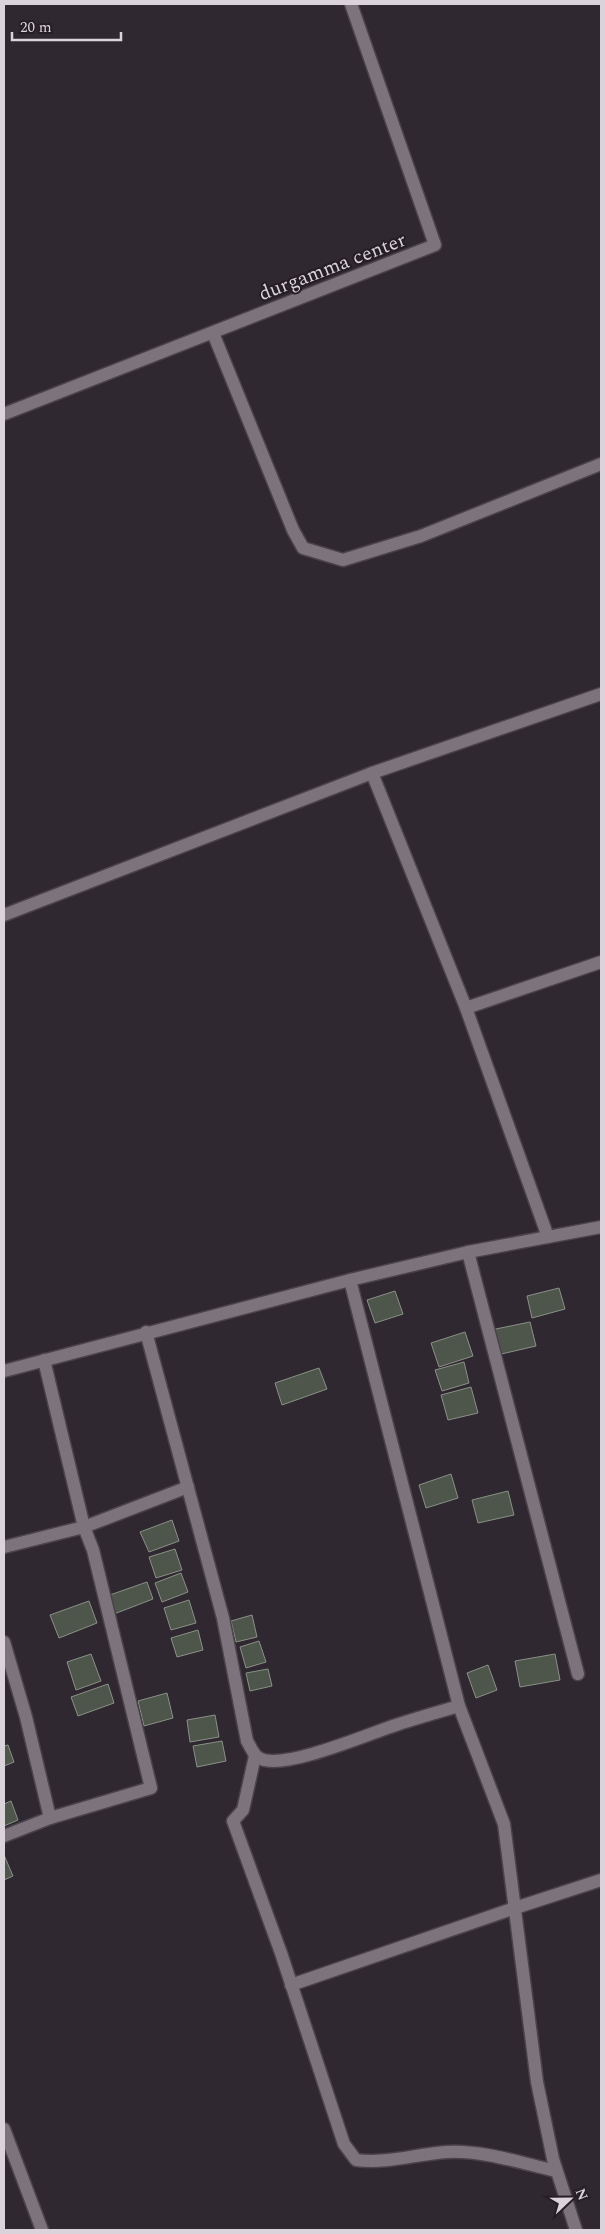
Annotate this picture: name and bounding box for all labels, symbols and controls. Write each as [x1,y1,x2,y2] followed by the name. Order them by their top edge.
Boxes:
[12,10,121,42] scale bar
[20,16,52,39] text: 20 m
[254,225,410,309] street label: durgamma center
[545,2174,595,2224] north arrow
[570,2185,593,2204] text: N

